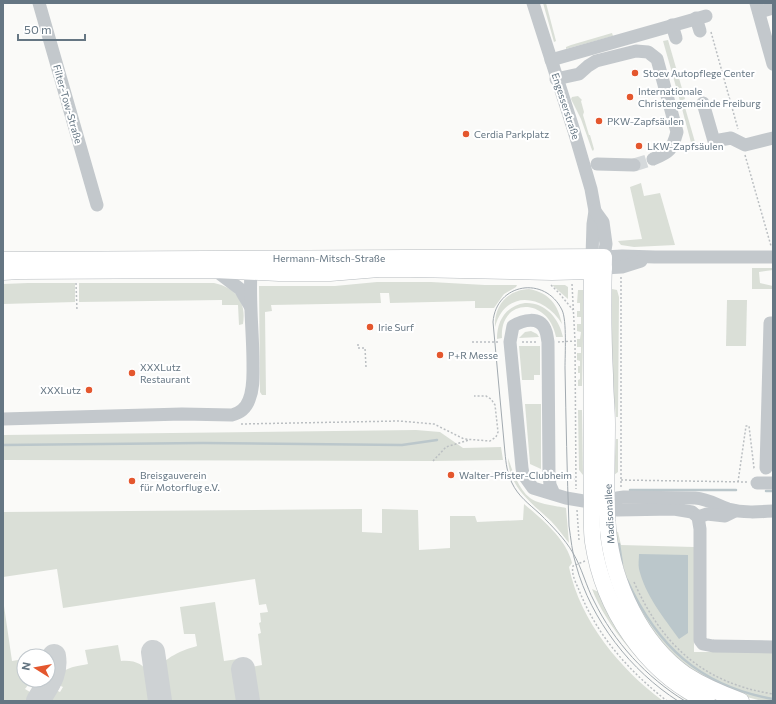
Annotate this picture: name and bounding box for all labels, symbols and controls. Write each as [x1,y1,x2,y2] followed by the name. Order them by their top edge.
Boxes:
[18,16,85,42] scale bar
[24,22,52,36] text: 50 m
[51,63,85,145] street label: Filter-Tow-Straße
[643,67,755,79] place label: Stoev Autopflege Center
[630,68,640,78] marker: Stoev Autopflege Center
[550,71,582,141] street label: Engesserstraße
[638,85,761,109] place label: Internationale Christengemeinde Freiburg
[625,92,635,102] marker: Internationale Christengemeinde Freiburg
[607,115,684,127] place label: PKW-Zapfsäulen
[594,116,604,126] marker: PKW-Zapfsäulen
[474,128,549,140] place label: Cerdia Parkplatz
[461,129,471,139] marker: Cerdia Parkplatz
[647,140,723,152] place label: LKW-Zapfsäulen
[634,141,644,151] marker: LKW-Zapfsäulen
[273,252,385,264] street label: Hermann-Mitsch-Straße
[378,321,414,333] place label: Irie Surf
[365,322,375,332] marker: Irie Surf
[448,349,498,361] place label: P+R Messe
[435,350,445,360] marker: P+R Messe
[140,361,190,385] place label: XXXLutz Restaurant
[127,368,137,378] marker: XXXLutz Restaurant
[40,384,81,396] place label: XXXLutz
[84,385,94,395] marker: XXXLutz
[140,469,220,493] place label: Breisgauverein für Motorflug e.V.
[459,469,572,481] place label: Walter-Pfister-Clubheim
[446,470,456,480] marker: Walter-Pfister-Clubheim
[127,476,137,486] marker: Breisgauverein für Motorflug e.V.
[601,484,617,544] street label: Madisonallee
[16,648,56,688] north arrow
[19,661,33,671] text: N

